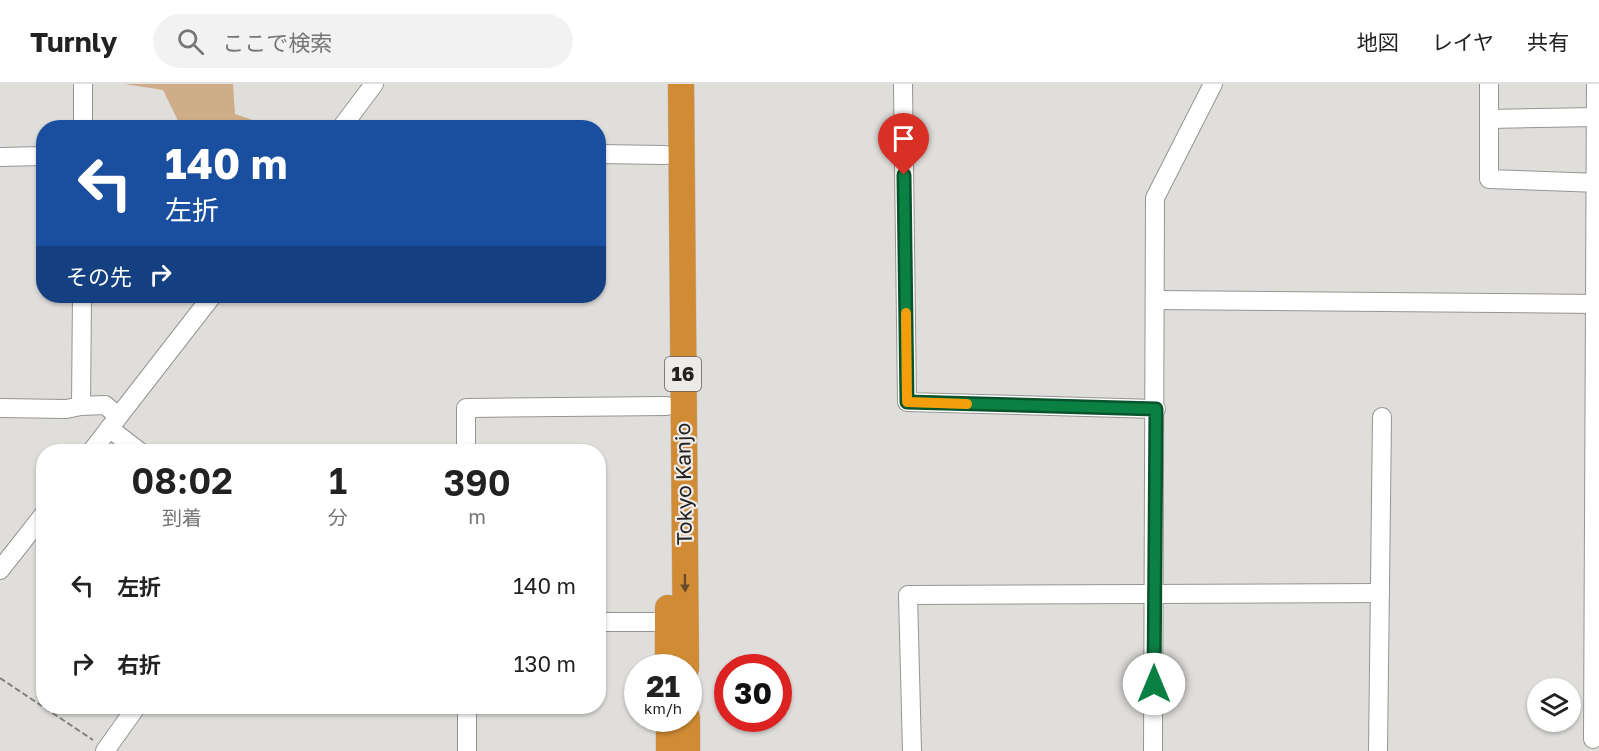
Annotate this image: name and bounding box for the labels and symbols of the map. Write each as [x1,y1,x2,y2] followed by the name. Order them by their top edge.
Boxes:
[878,113,929,175] pin
[665,357,701,391] road number: 16
[669,423,697,545] street label: Tokyo Kanjo
[680,574,690,593] one-way arrow
[1122,652,1186,716] position arrow
[714,654,792,732] speed limit sign: 30

